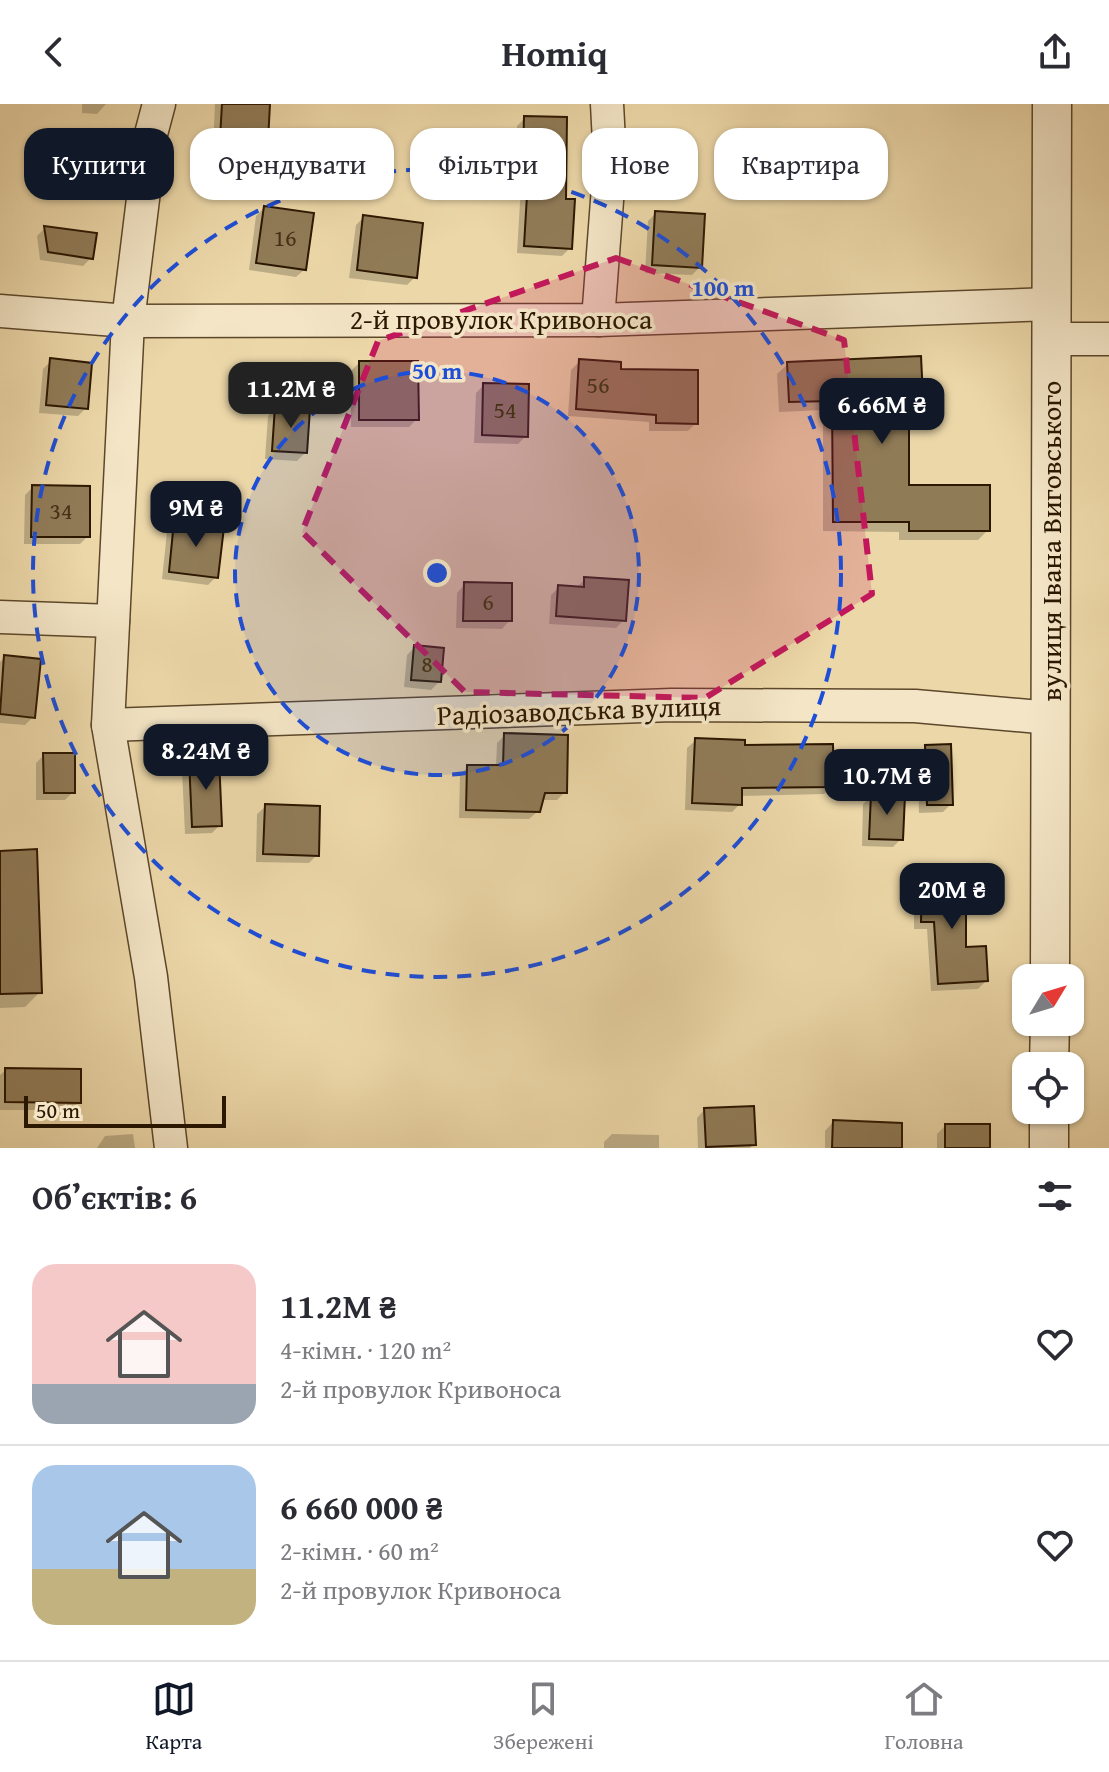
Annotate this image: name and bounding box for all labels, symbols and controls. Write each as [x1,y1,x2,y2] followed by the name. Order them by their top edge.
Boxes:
[501,26,608,79] text: Homiq
[32,30,76,74] icon: back
[1033,30,1077,74] icon: share
[24,128,174,200] chip: Купити
[190,128,394,200] chip: Орендувати
[410,128,566,200] chip: Фільтри
[582,128,698,200] chip: Нове
[714,128,888,200] chip: Квартира
[273,220,297,255] house number: 16
[691,270,755,305] text: 100 m
[350,298,653,339] street label: 2-й провулок Кривоноса
[412,353,463,388] text: 50 m
[217,362,365,430] pin: 11.2M ₴
[586,367,610,402] house number: 56
[246,368,336,407] text: 11.2M ₴
[808,378,956,446] pin: 6.66M ₴
[1030,381,1071,701] street label: вулиця Івана Виговського
[837,384,927,423] text: 6.66M ₴
[493,392,517,427] house number: 54
[149,481,243,549] pin: 9M ₴
[168,487,224,526] text: 9M ₴
[49,493,73,528] house number: 34
[423,559,451,587] centre of rings
[482,584,494,619] house number: 6
[421,646,433,681] house number: 8
[436,684,722,735] street label: Радіозаводська вулиця
[132,724,280,792] pin: 8.24M ₴
[161,730,251,769] text: 8.24M ₴
[813,749,961,817] pin: 10.7M ₴
[842,755,932,794] text: 10.7M ₴
[896,863,1008,931] pin: 20M ₴
[918,869,986,908] text: 20M ₴
[1012,964,1084,1036] north arrow
[1012,964,1084,1124] map controls
[1012,1052,1084,1124] button: locate
[24,1092,226,1128] scale bar
[36,1094,80,1126] text: 50 m
[32,1172,197,1221] text: Об’єктів: 6
[1033,1174,1077,1218] icon: filters
[280,1281,397,1330] text: 11.2M ₴
[96,1296,192,1392] icon: home
[1033,1322,1077,1366] icon: heart
[280,1330,451,1369] text: 4-кімн. · 120 m²
[280,1369,561,1408] text: 2-й провулок Кривоноса
[280,1482,443,1531] text: 6 660 000 ₴
[96,1497,192,1593] icon: home
[1033,1523,1077,1567] icon: heart
[280,1531,439,1570] text: 2-кімн. · 60 m²
[280,1570,561,1609] text: 2-й провулок Кривоноса
[145,1677,202,1757] tab: Карта
[493,1677,594,1757] tab: Збережені
[884,1677,964,1757] tab: Головна

